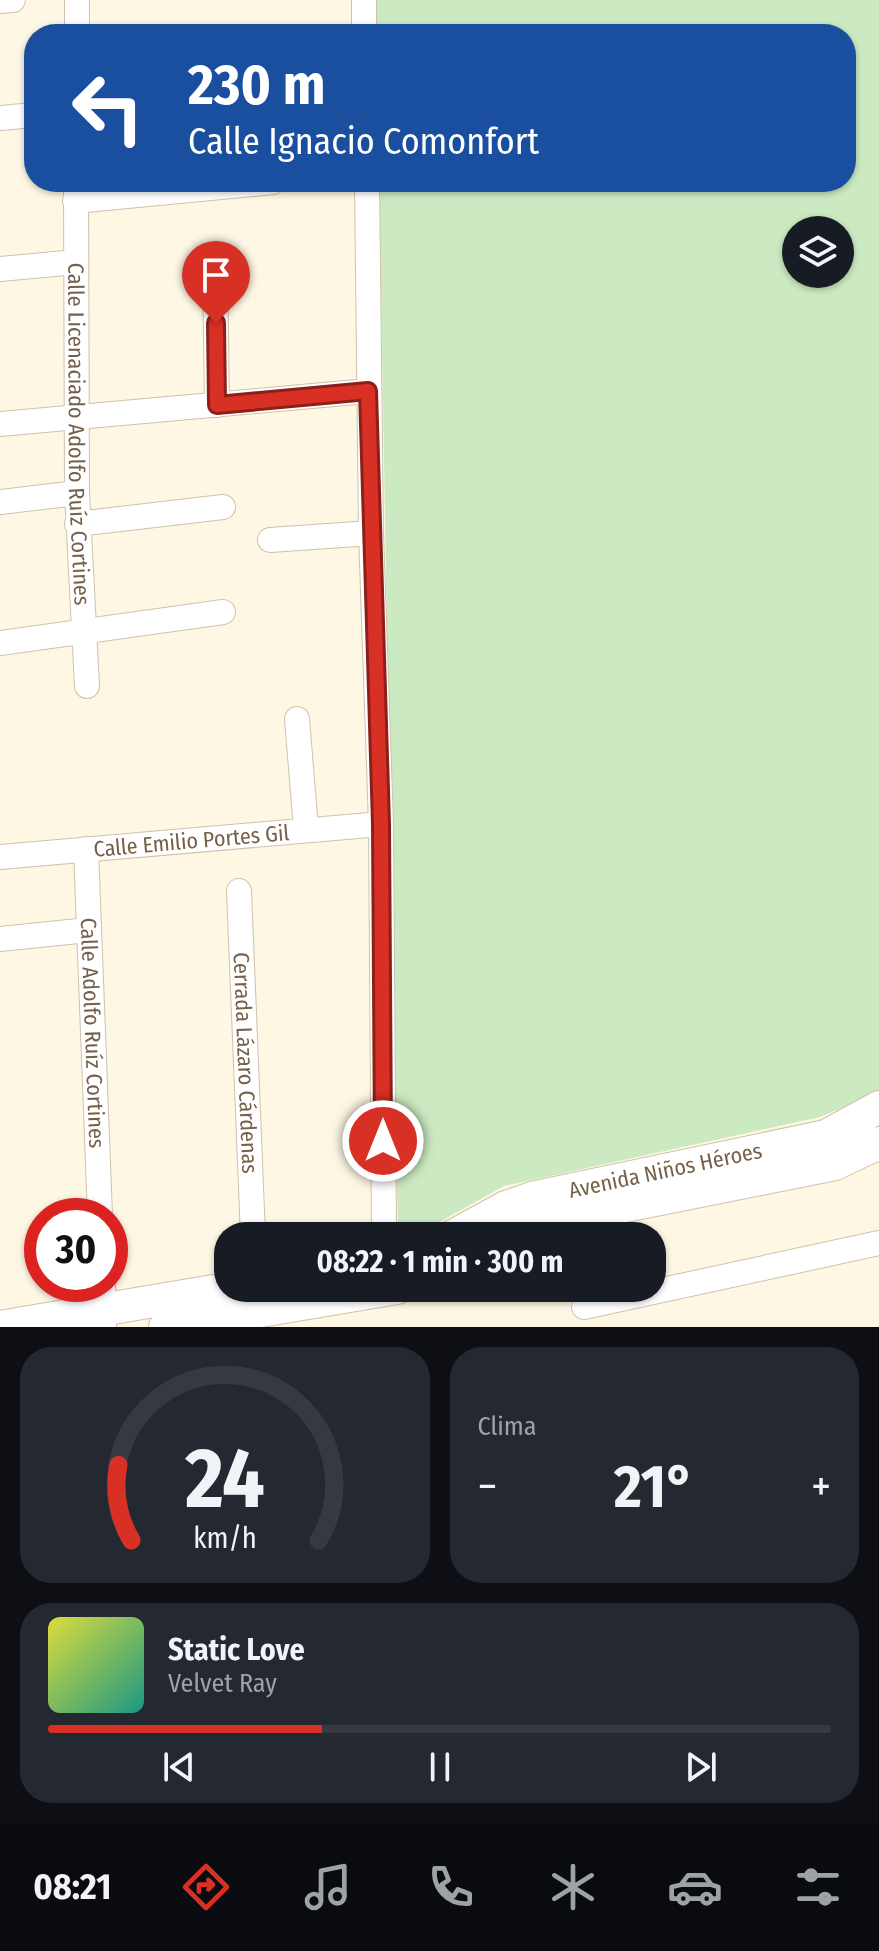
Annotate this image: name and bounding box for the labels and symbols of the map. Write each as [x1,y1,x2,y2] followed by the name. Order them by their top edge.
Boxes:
[182,241,250,323] pin
[62,263,96,606] street label: Calle Licenaciado Adolfo Ruíz Cortines
[92,819,290,863] street label: Calle Emilio Portes Gil
[75,917,110,1149] street label: Calle Adolfo Ruíz Cortines
[227,952,263,1174] street label: Cerrada Lázaro Cárdenas
[341,1099,425,1183] position arrow
[566,1137,764,1204] street label: Avenida Niños Héroes
[24,1198,128,1302] speed limit sign: 30

